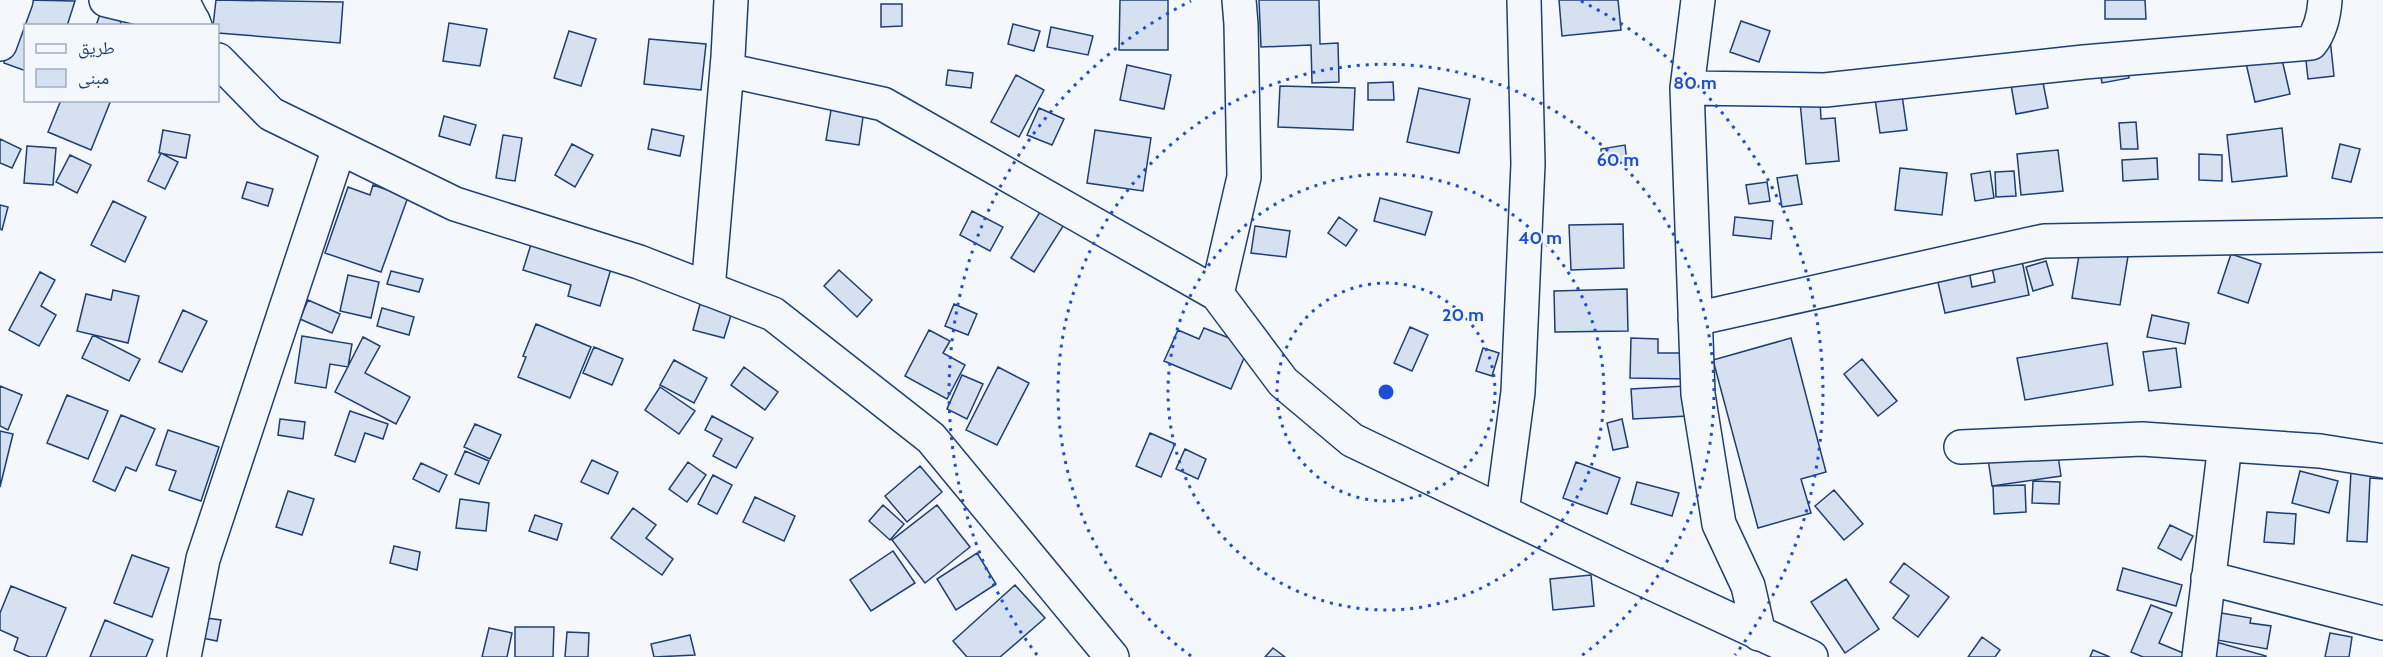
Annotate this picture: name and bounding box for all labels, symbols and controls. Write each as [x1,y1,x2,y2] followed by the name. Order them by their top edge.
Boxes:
[24,24,219,102] legend
[78,37,115,59] text: طريق
[78,67,109,89] text: مبنى
[1673,72,1717,94] text: 80 m
[1597,149,1639,171] text: 60 m
[1518,227,1562,249] text: 40 m
[1442,304,1484,326] text: 20 m
[1376,382,1396,402] centre of rings

